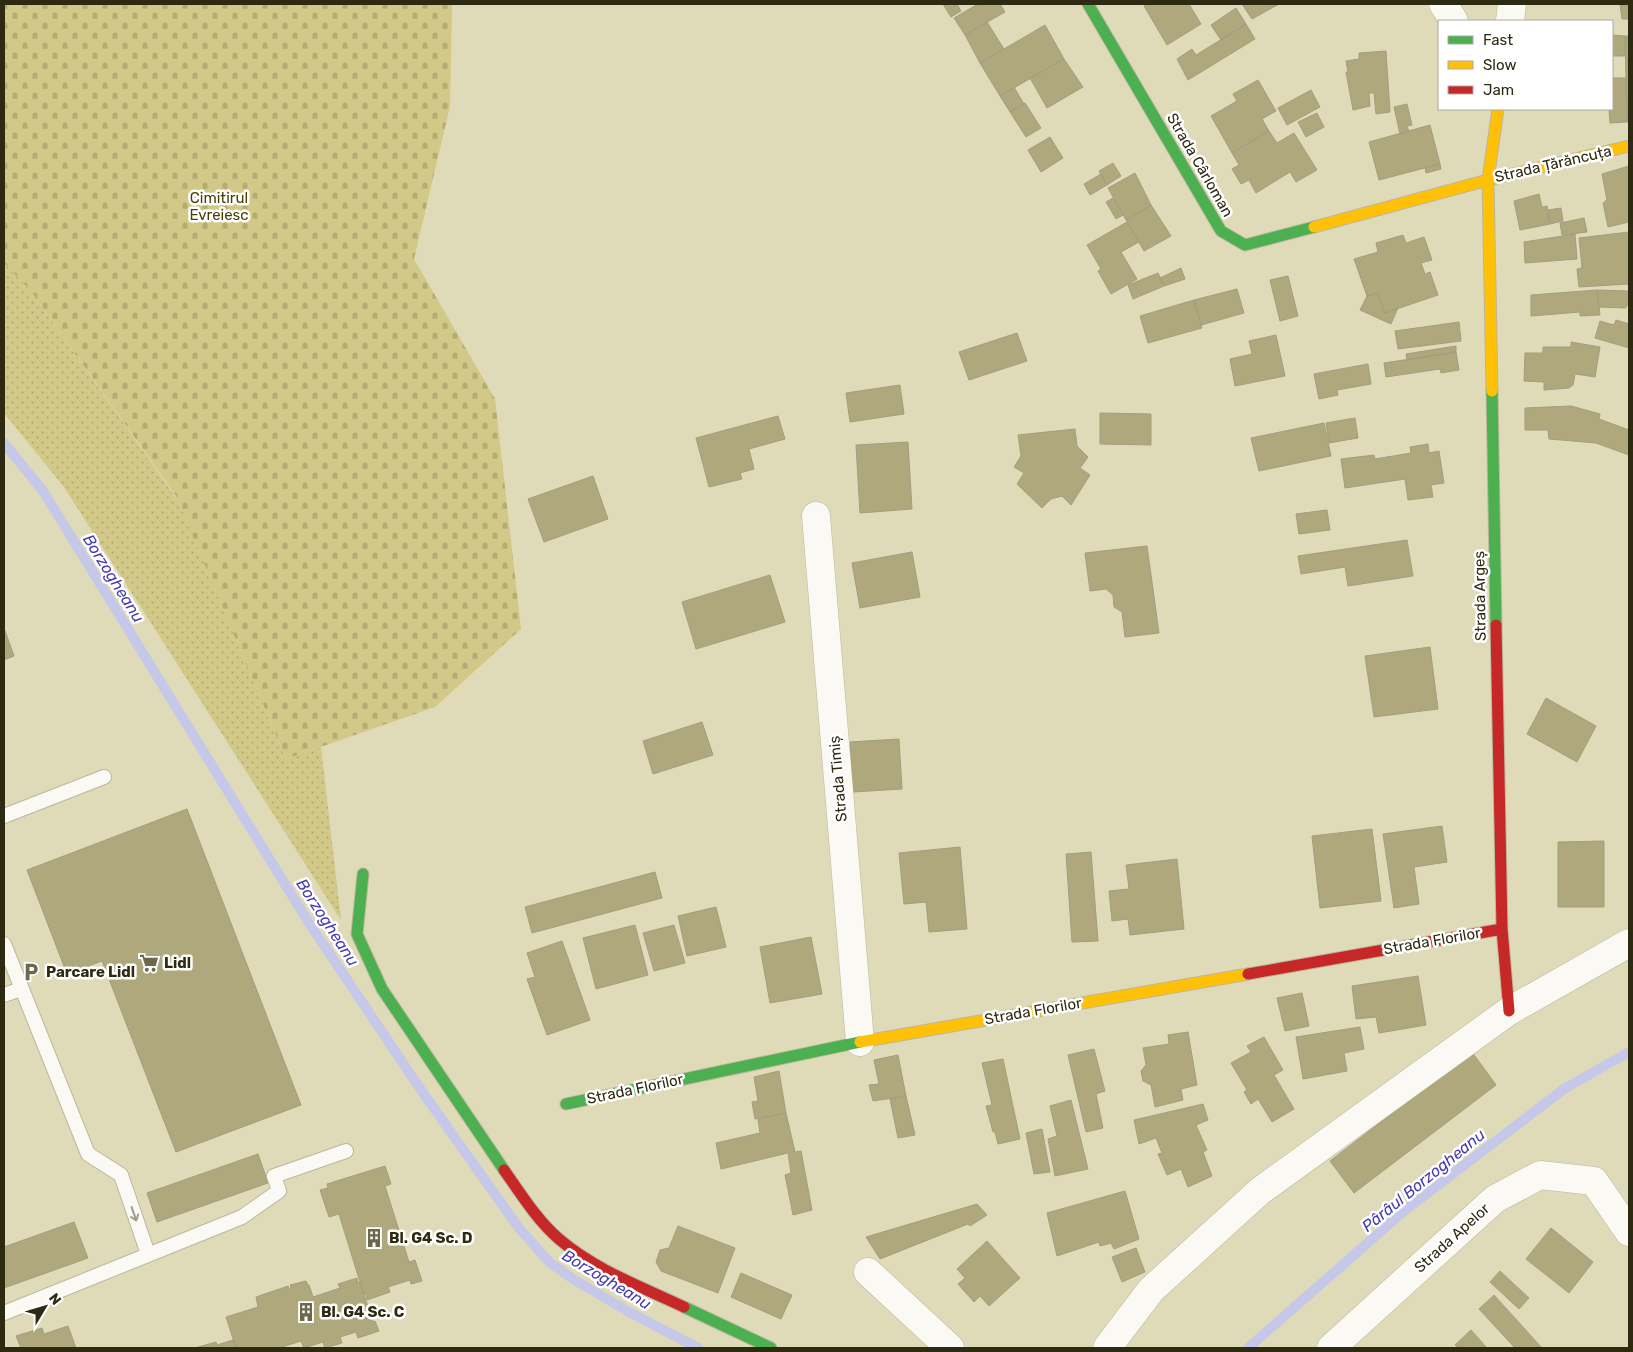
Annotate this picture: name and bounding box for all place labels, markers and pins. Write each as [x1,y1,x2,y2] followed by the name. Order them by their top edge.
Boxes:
[138,952,160,974] supermarket icon: Lidl
[164,954,191,972] place label: Lidl
[20,961,42,983] parking icon: Parcare Lidl
[46,963,135,981] place label: Parcare Lidl
[363,1227,385,1249] building icon: Bl. G4 Sc. D
[389,1229,473,1247] place label: Bl. G4 Sc. D
[295,1301,317,1323] building icon: Bl. G4 Sc. C
[321,1303,405,1321] place label: Bl. G4 Sc. C

